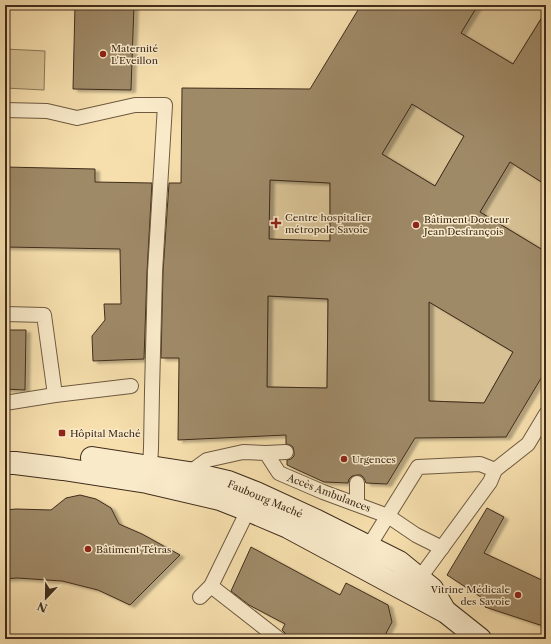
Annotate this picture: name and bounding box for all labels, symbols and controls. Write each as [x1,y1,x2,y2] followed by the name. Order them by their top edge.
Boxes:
[111,42,159,67] place label: Maternité L'Eveillon
[98,49,108,59] marker: Maternité L'Eveillon
[285,211,372,236] place label: Centre hospitalier métropole Savoie
[422,213,510,238] place label: Bâtiment Docteur Jean Desfrançois
[270,217,282,229] marker: Centre hospitalier métropole Savoie
[411,220,421,230] marker: Bâtiment Docteur Jean Desfrançois
[70,427,141,440] place label: Hôpital Maché
[57,428,67,438] marker: Hôpital Maché
[352,453,396,466] place label: Urgences
[339,454,349,464] marker: Urgences
[284,471,373,515] street label: Accès Ambulances
[225,477,305,521] street label: Faubourg Maché
[96,543,171,556] place label: Bâtiment Tétras
[83,544,93,554] marker: Bâtiment Tétras
[26,578,66,618] north arrow
[430,583,510,608] place label: Vitrine Médicale des Savoie
[513,590,523,600] marker: Vitrine Médicale des Savoie
[35,599,49,616] text: N

